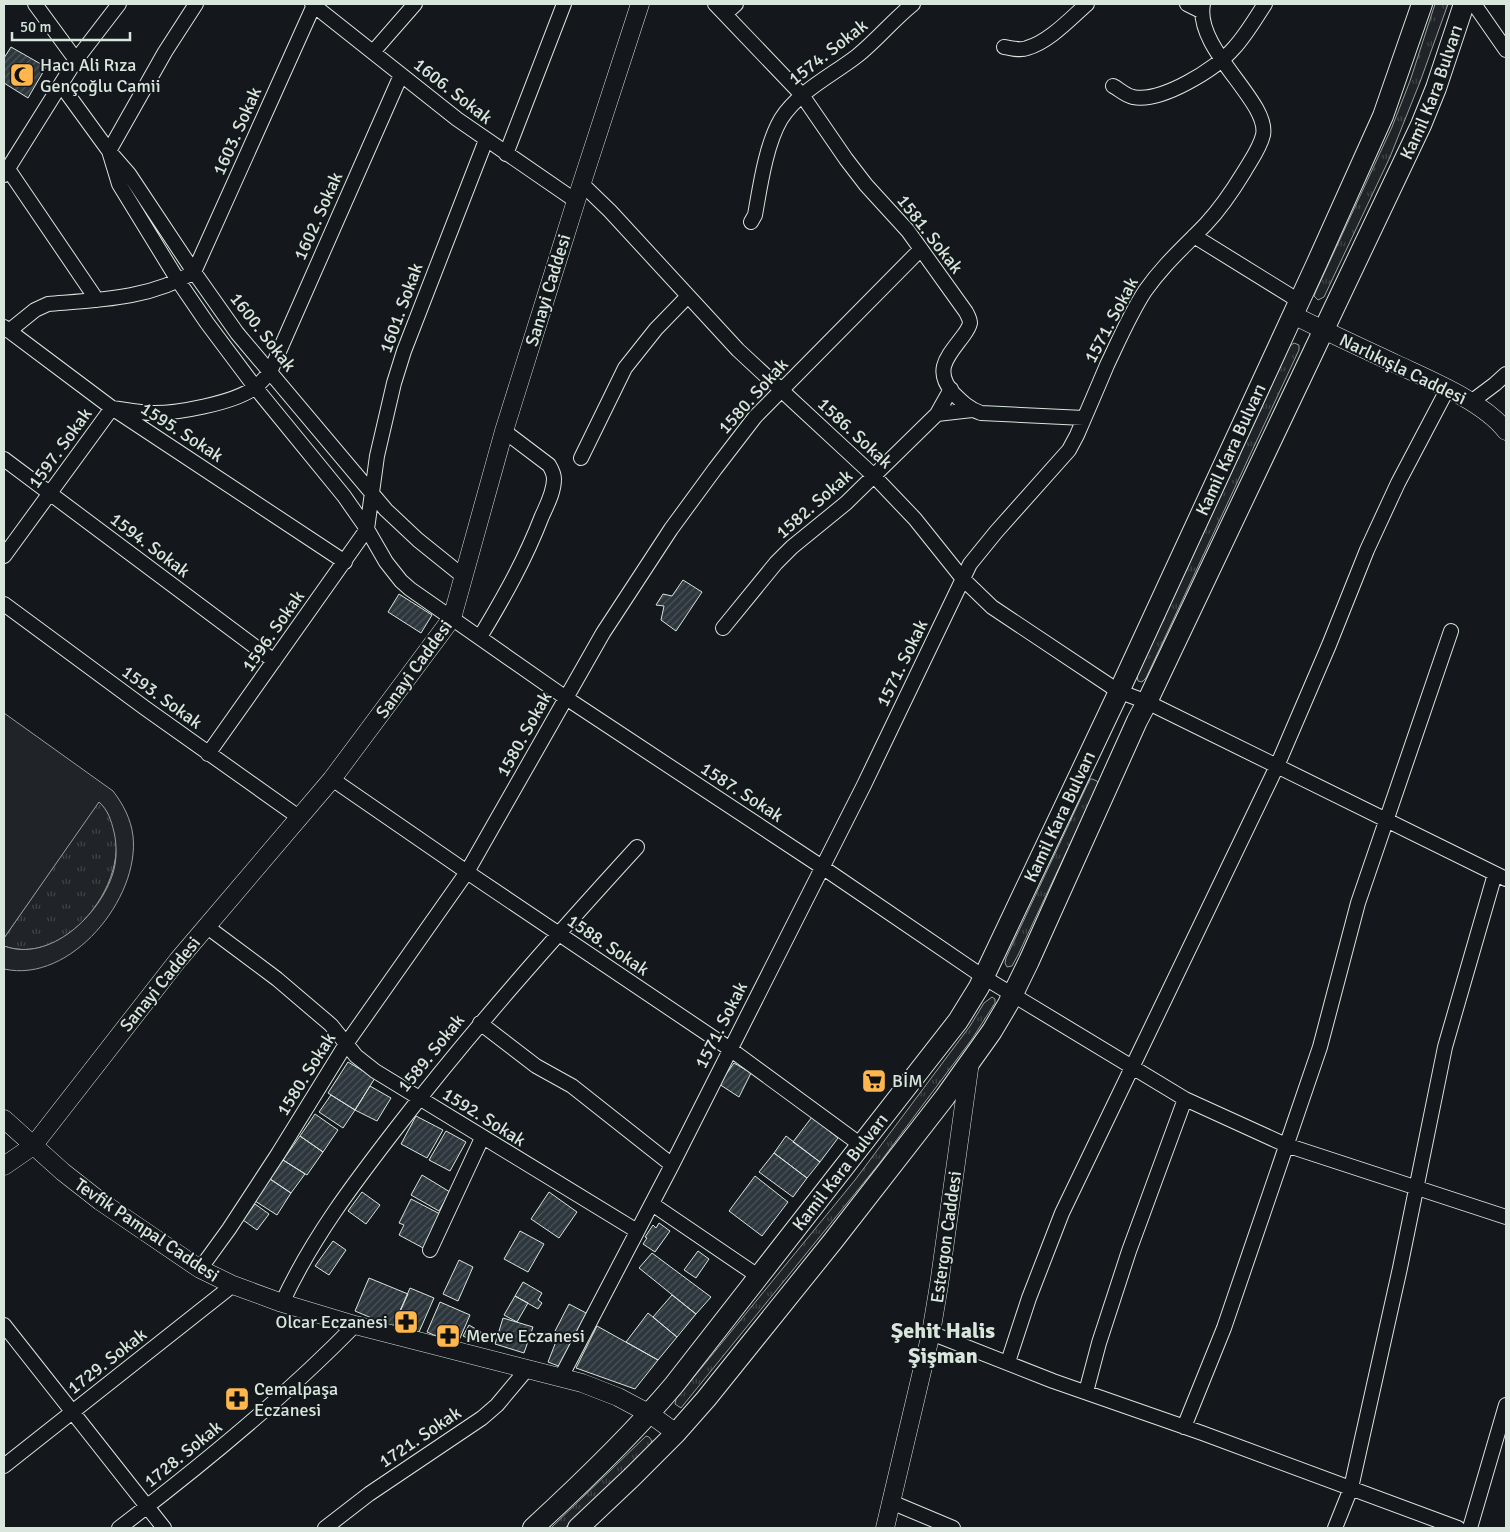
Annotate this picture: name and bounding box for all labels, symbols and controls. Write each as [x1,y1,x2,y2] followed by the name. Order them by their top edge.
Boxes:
[12,10,130,42] scale bar
[784,14,872,90] street label: 1574. Sokak
[20,18,51,36] text: 50 m
[1395,22,1467,163] street label: Kamil Kara Bulvarı
[409,53,497,129] street label: 1606. Sokak
[40,54,161,97] place label: Hacı Ali Rıza Gençoğlu Camii
[9,62,35,88] mosque icon: Hacı Ali Rıza Gençoğlu Camii
[208,84,266,178] street label: 1603. Sokak
[289,169,347,263] street label: 1602. Sokak
[892,190,968,278] street label: 1581. Sokak
[521,231,575,349] street label: Sanayi Caddesi
[375,260,427,356] street label: 1601. Sokak
[1079,273,1143,367] street label: 1571. Sokak
[225,288,301,376] street label: 1600. Sokak
[1336,329,1470,409] street label: Narlıkışla Caddesi
[713,354,793,438] street label: 1580. Sokak
[1191,380,1271,519] street label: Kamil Kara Bulvarı
[813,393,897,473] street label: 1586. Sokak
[137,397,227,467] street label: 1595. Sokak
[23,403,97,493] street label: 1597. Sokak
[771,465,857,543] street label: 1582. Sokak
[106,508,194,582] street label: 1594. Sokak
[237,586,309,676] street label: 1596. Sokak
[371,616,457,722] street label: Sanayi Caddesi
[871,616,933,710] street label: 1571. Sokak
[117,660,207,734] street label: 1593. Sokak
[492,688,556,780] street label: 1580. Sokak
[1019,747,1100,886] street label: Kamil Kara Bulvarı
[697,757,787,827] street label: 1587. Sokak
[563,910,653,980] street label: 1588. Sokak
[115,932,205,1036] street label: Sanayi Caddesi
[690,978,752,1072] street label: 1571. Sokak
[393,1010,469,1096] street label: 1589. Sokak
[272,1028,340,1120] street label: 1580. Sokak
[861,1068,887,1094] supermarket icon: BİM
[892,1070,923,1092] place label: BİM
[438,1083,530,1151] street label: 1592. Sokak
[788,1109,893,1235] street label: Kamil Kara Bulvarı
[926,1170,966,1304] street label: Estergon Caddesi
[70,1173,224,1287] street label: Tevfik Pampal Caddesi
[393,1309,419,1335] pharmacy icon: Olcar Eczanesi
[276,1311,388,1333] place label: Olcar Eczanesi
[891,1317,995,1369] district label: Şehit Halis Şişman
[63,1323,151,1399] street label: 1729. Sokak
[435,1323,461,1349] pharmacy icon: Merve Eczanesi
[466,1325,585,1347] place label: Merve Eczanesi
[254,1378,338,1421] place label: Cemalpaşa Eczanesi
[224,1386,250,1412] pharmacy icon: Cemalpaşa Eczanesi
[375,1402,465,1472] street label: 1721. Sokak
[140,1416,226,1492] street label: 1728. Sokak

